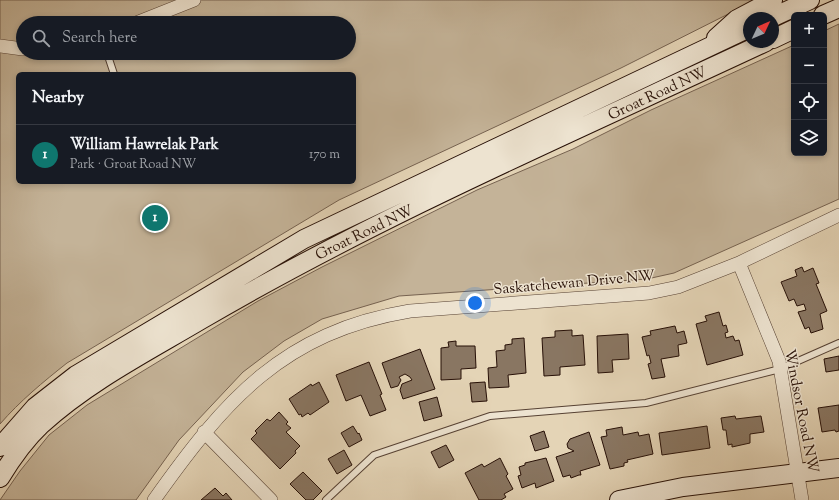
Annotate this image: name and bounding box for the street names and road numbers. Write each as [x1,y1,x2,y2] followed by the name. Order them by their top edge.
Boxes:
[605,62,711,126] street label: Groat Road NW
[312,200,418,266] street label: Groat Road NW
[493,266,656,301] street label: Saskatchewan Drive NW
[778,348,823,475] street label: Windsor Road NW

